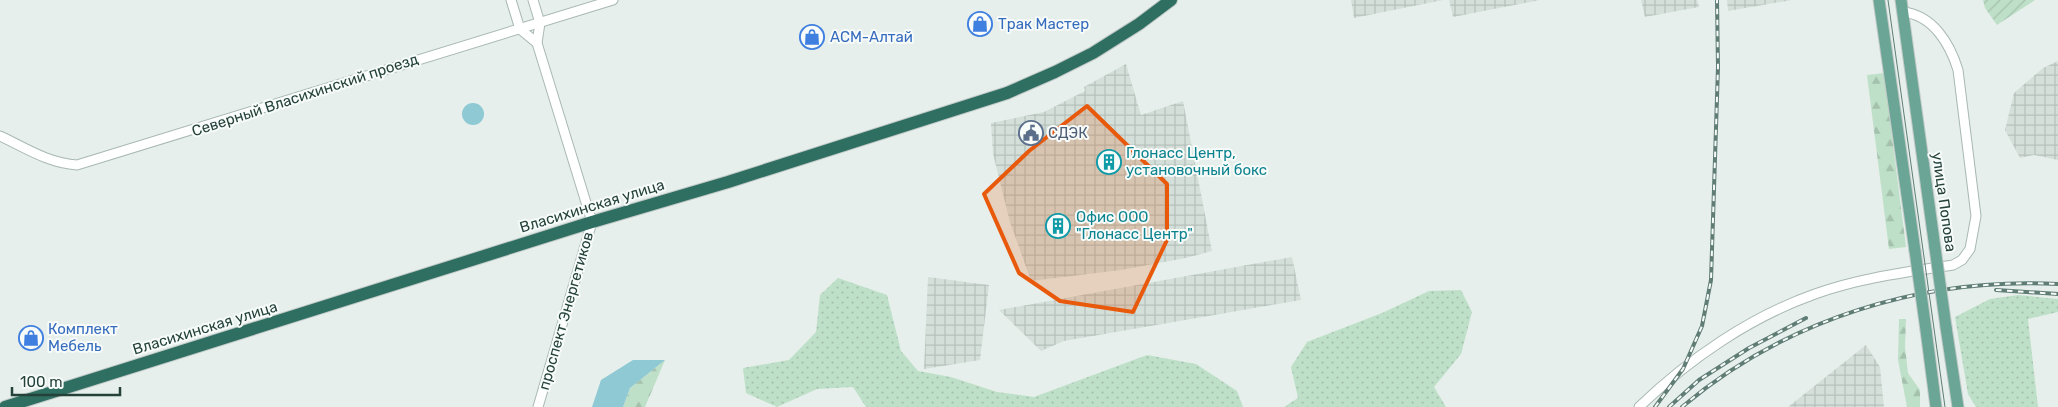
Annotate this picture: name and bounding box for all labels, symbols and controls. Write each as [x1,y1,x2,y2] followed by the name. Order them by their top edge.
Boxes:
[967,11,993,37] shop icon: Трак Мастер
[998,15,1089,33] place label: Трак Мастер
[799,24,825,50] shop icon: АСМ-Алтай
[830,28,913,46] place label: АСМ-Алтай
[189,50,421,140] street label: Северный Власихинский проезд
[1018,120,1044,146] public building icon: СДЭК
[1048,124,1088,142] place label: СДЭК
[1126,144,1267,179] place label: Глонасс Центр, установочный бокс
[1096,149,1122,175] building icon: Глонасс Центр, установочный бокс
[1928,151,1960,253] street label: улица Попова
[517,175,667,237] street label: Власихинская улица
[1076,208,1193,243] place label: Офис ООО "Глонасс Центр"
[1045,213,1071,239] building icon: Офис ООО "Глонасс Центр"
[535,230,597,392] street label: проспект Энергетиков
[130,297,280,359] street label: Власихинская улица
[48,320,118,355] place label: Комплект Мебель
[18,325,44,351] shop icon: Комплект Мебель
[12,364,120,396] scale bar
[20,373,62,391] text: 100 m

